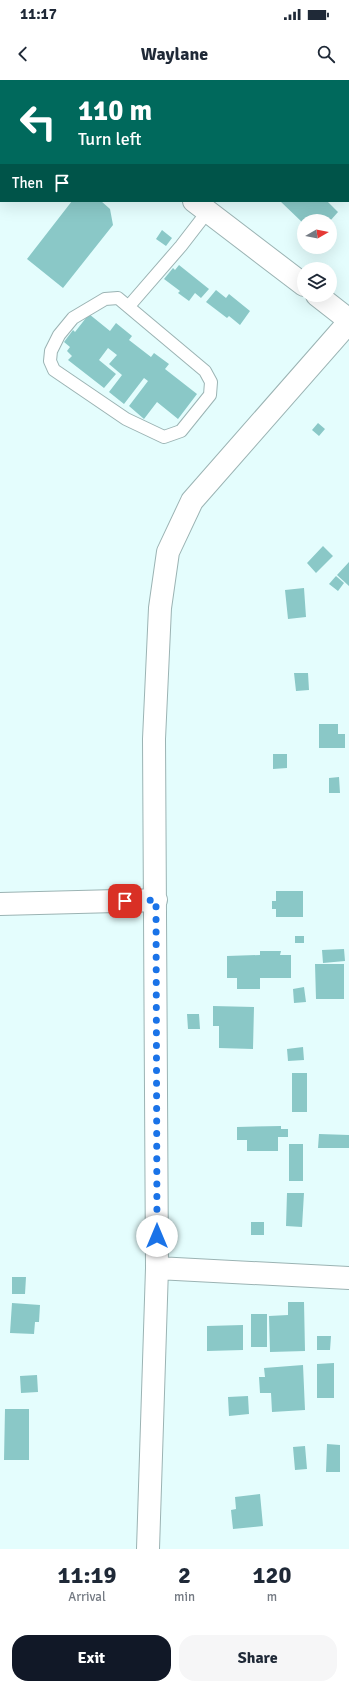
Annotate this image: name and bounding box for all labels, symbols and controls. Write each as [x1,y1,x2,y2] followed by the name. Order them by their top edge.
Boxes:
[20,5,57,23] text: 11:17
[12,43,34,65] icon: back
[141,43,208,65] text: Waylane
[315,43,337,65] icon: search
[78,94,152,128] text: 110 m
[12,96,64,148] icon: left
[78,128,141,150] text: Turn left
[51,172,73,194] icon: arrive
[12,174,43,192] text: Then
[297,214,337,254] north arrow
[297,214,337,302] map controls
[297,262,337,302] button: layers
[108,884,142,918] pin
[114,890,136,912] icon: arrive
[136,1215,178,1257] position arrow
[58,1560,116,1590] text: 11:19
[178,1560,191,1590] text: 2
[253,1560,291,1590] text: 120
[68,1589,106,1605] text: Arrival
[174,1589,195,1605] text: min
[267,1589,277,1605] text: m
[12,1635,171,1681] button: Exit
[179,1635,337,1681] button: Share

